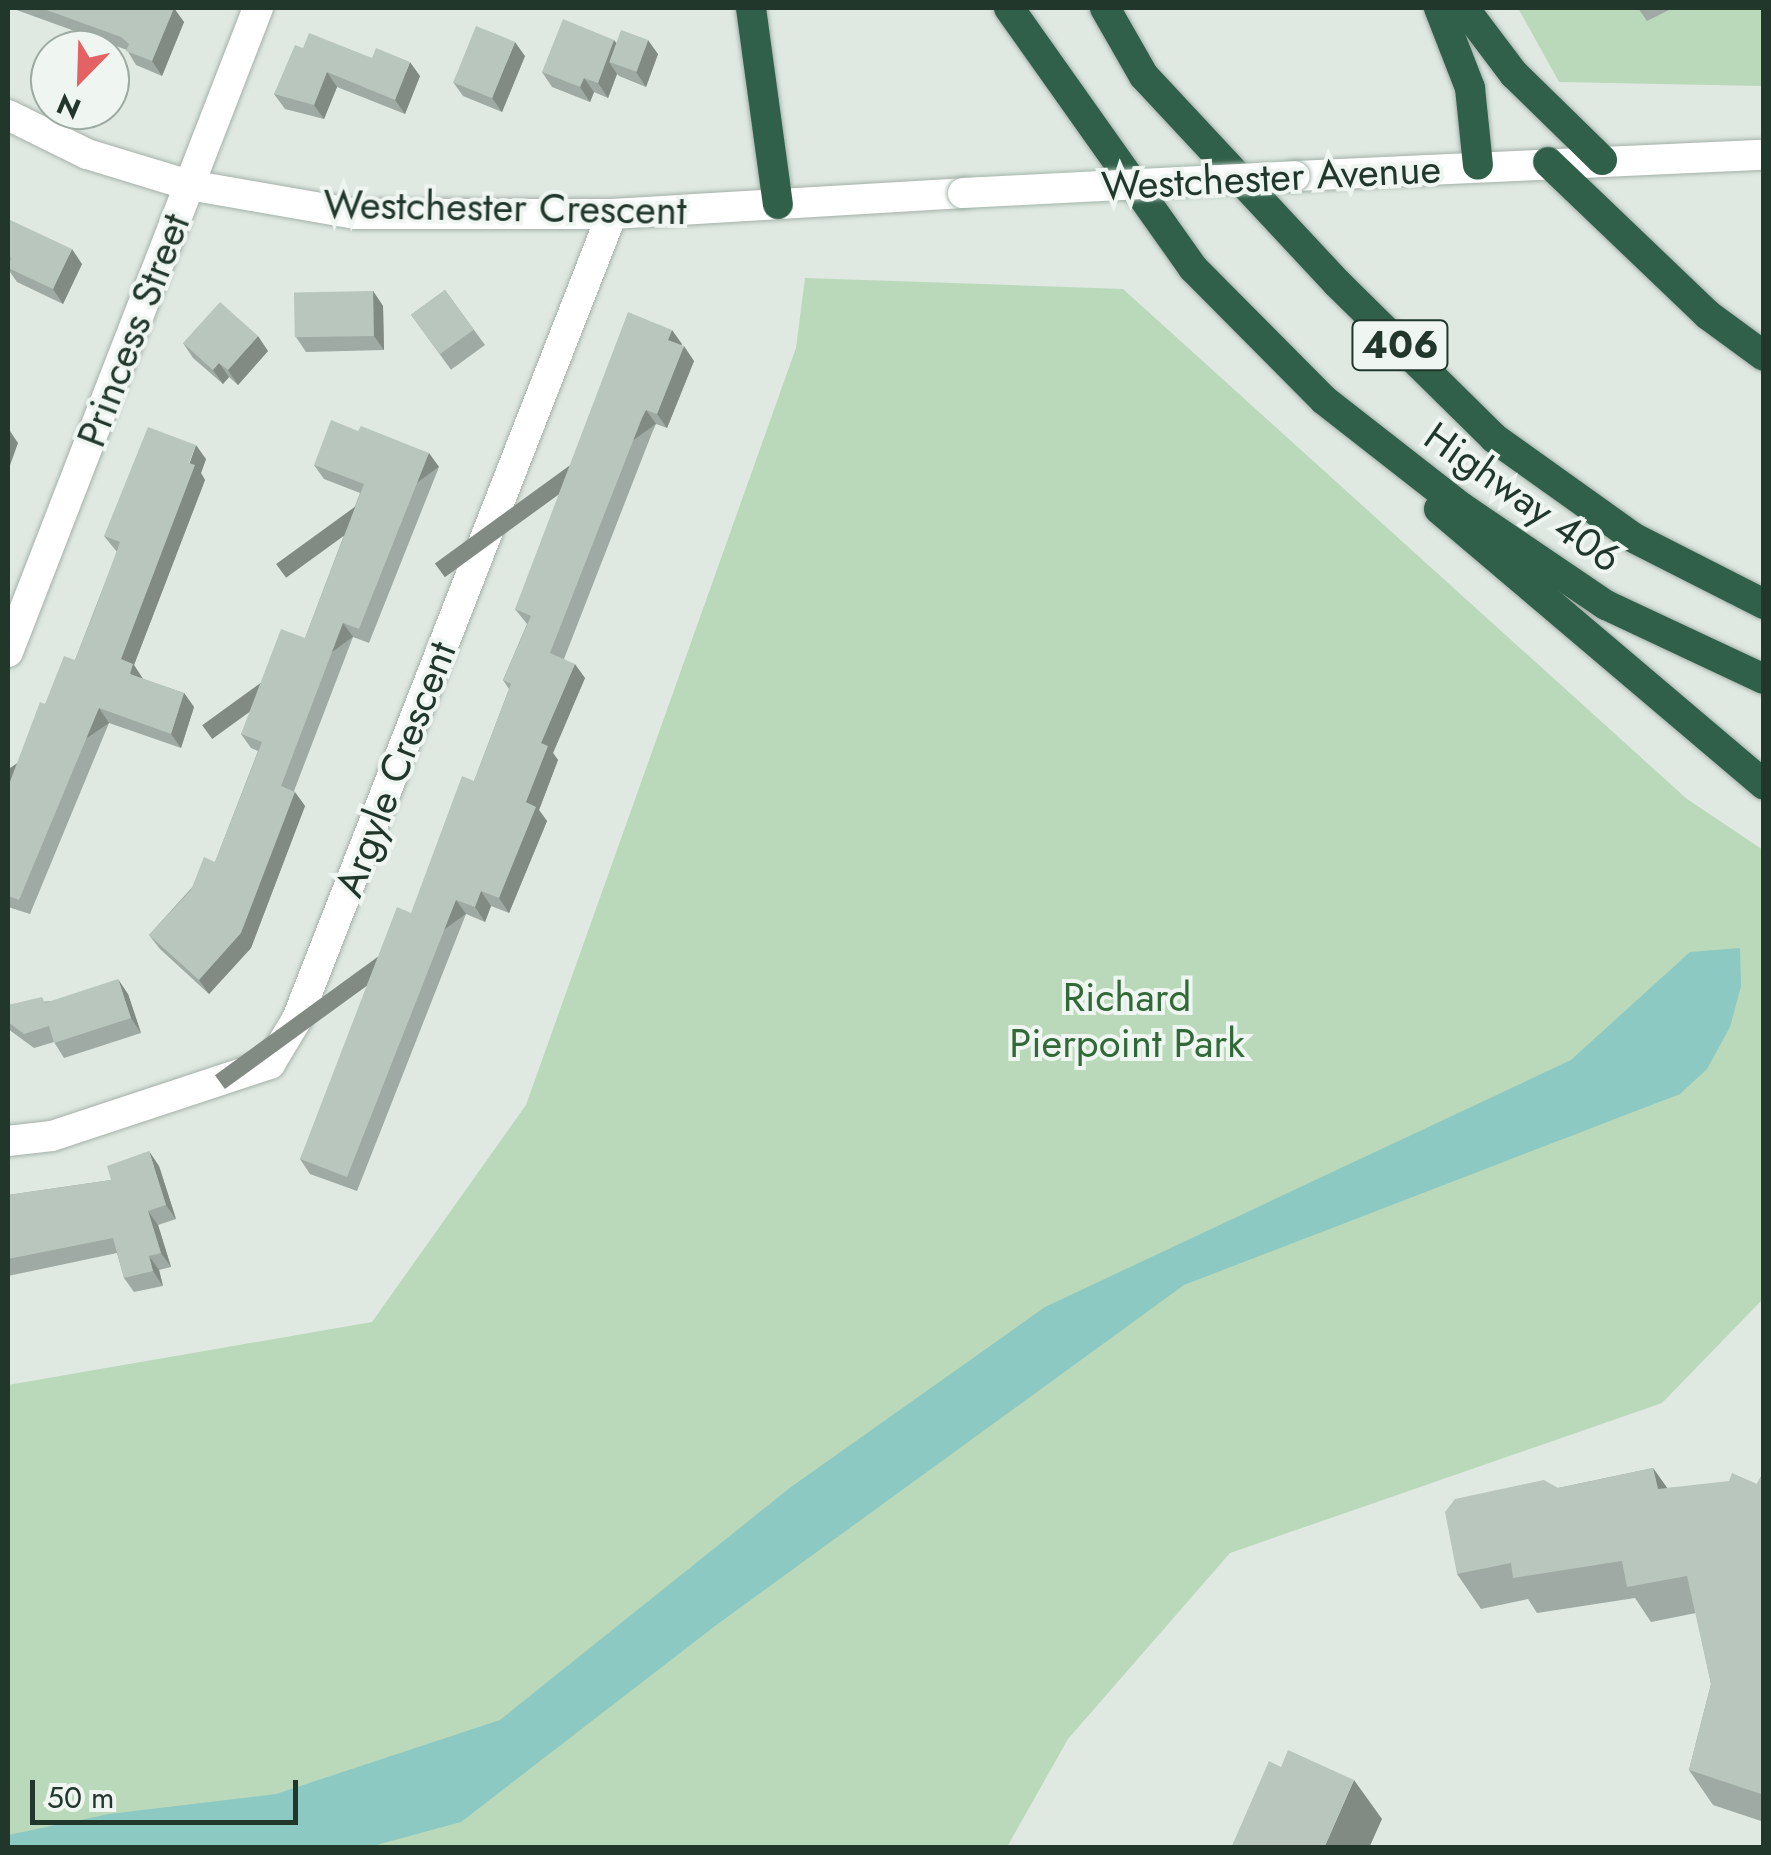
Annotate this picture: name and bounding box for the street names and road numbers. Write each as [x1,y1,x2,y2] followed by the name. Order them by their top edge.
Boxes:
[1100,144,1442,210] street label: Westchester Avenue
[323,180,687,234] street label: Westchester Crescent
[67,207,199,453] street label: Princess Street
[1350,312,1450,378] road number: 406
[1416,412,1630,582] street label: Highway 406
[324,635,466,903] street label: Argyle Crescent

